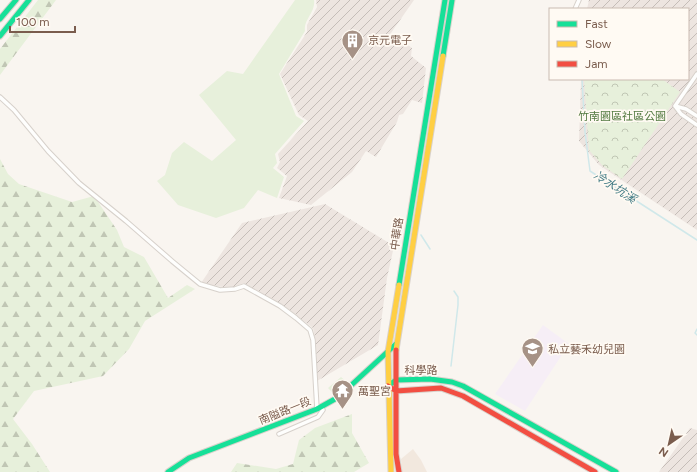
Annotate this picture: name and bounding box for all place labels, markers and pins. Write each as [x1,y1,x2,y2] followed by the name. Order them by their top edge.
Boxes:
[339,27,365,60] building icon: 京元電子
[368,34,412,47] place label: 京元電子
[520,336,546,369] school or university icon: 私立藝禾幼兒園
[548,343,625,356] place label: 私立藝禾幼兒園
[329,378,355,411] temple icon: 萬聖宮
[358,385,391,398] place label: 萬聖宮

